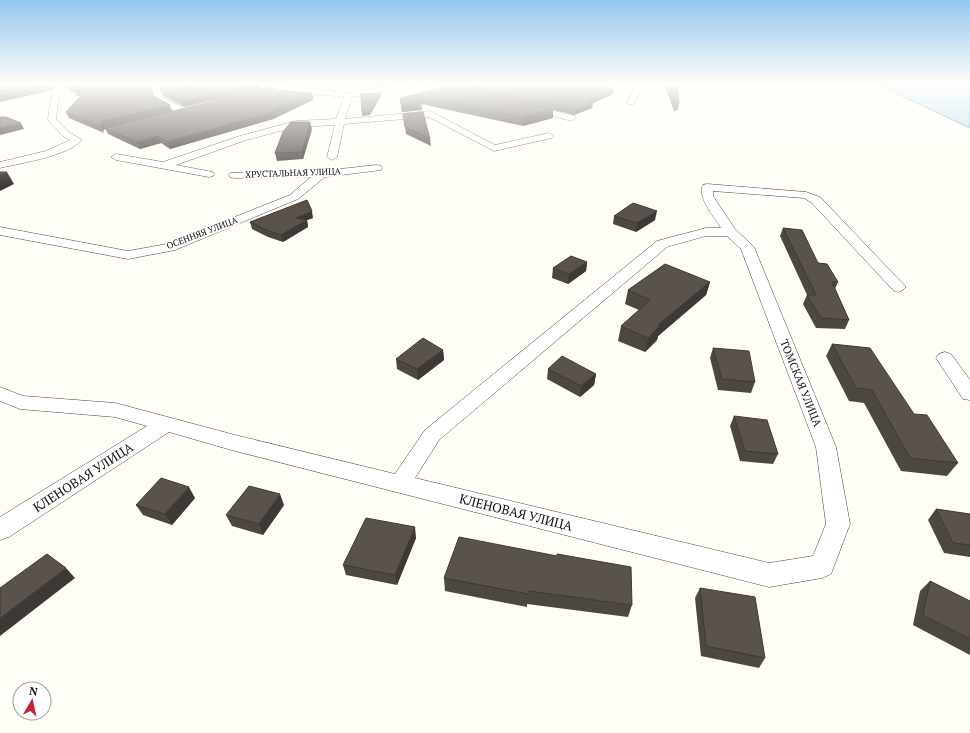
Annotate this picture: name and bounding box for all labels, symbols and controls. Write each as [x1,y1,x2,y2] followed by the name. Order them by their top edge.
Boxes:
[245,165,342,181] street label: ХРУСТАЛЬНАЯ УЛИЦА
[165,214,240,252] street label: ОСЕННЯЯ УЛИЦА
[777,337,825,429] street label: ТОМСКАЯ УЛИЦА
[29,438,137,516] street label: КЛЕНОВАЯ УЛИЦА
[457,489,575,535] street label: КЛЕНОВАЯ УЛИЦА
[12,681,52,721] north arrow
[28,684,39,699] text: N

